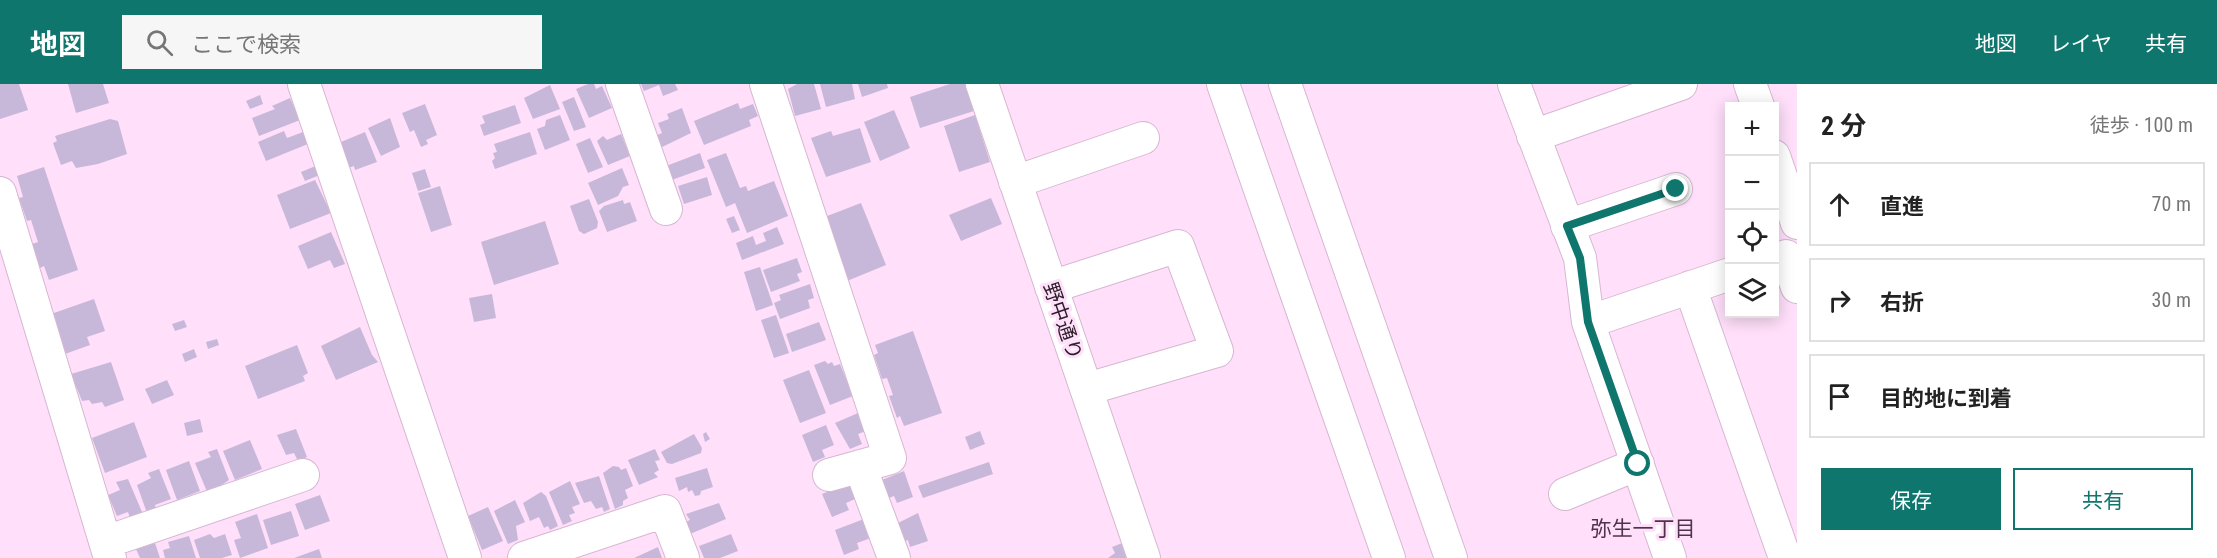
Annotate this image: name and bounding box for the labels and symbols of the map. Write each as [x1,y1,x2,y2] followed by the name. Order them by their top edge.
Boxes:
[1662,175,1688,201] route end
[1039,279,1087,363] street label: 野中通り
[1624,450,1650,476] route start
[1591,517,1696,541] district label: 弥生一丁目

